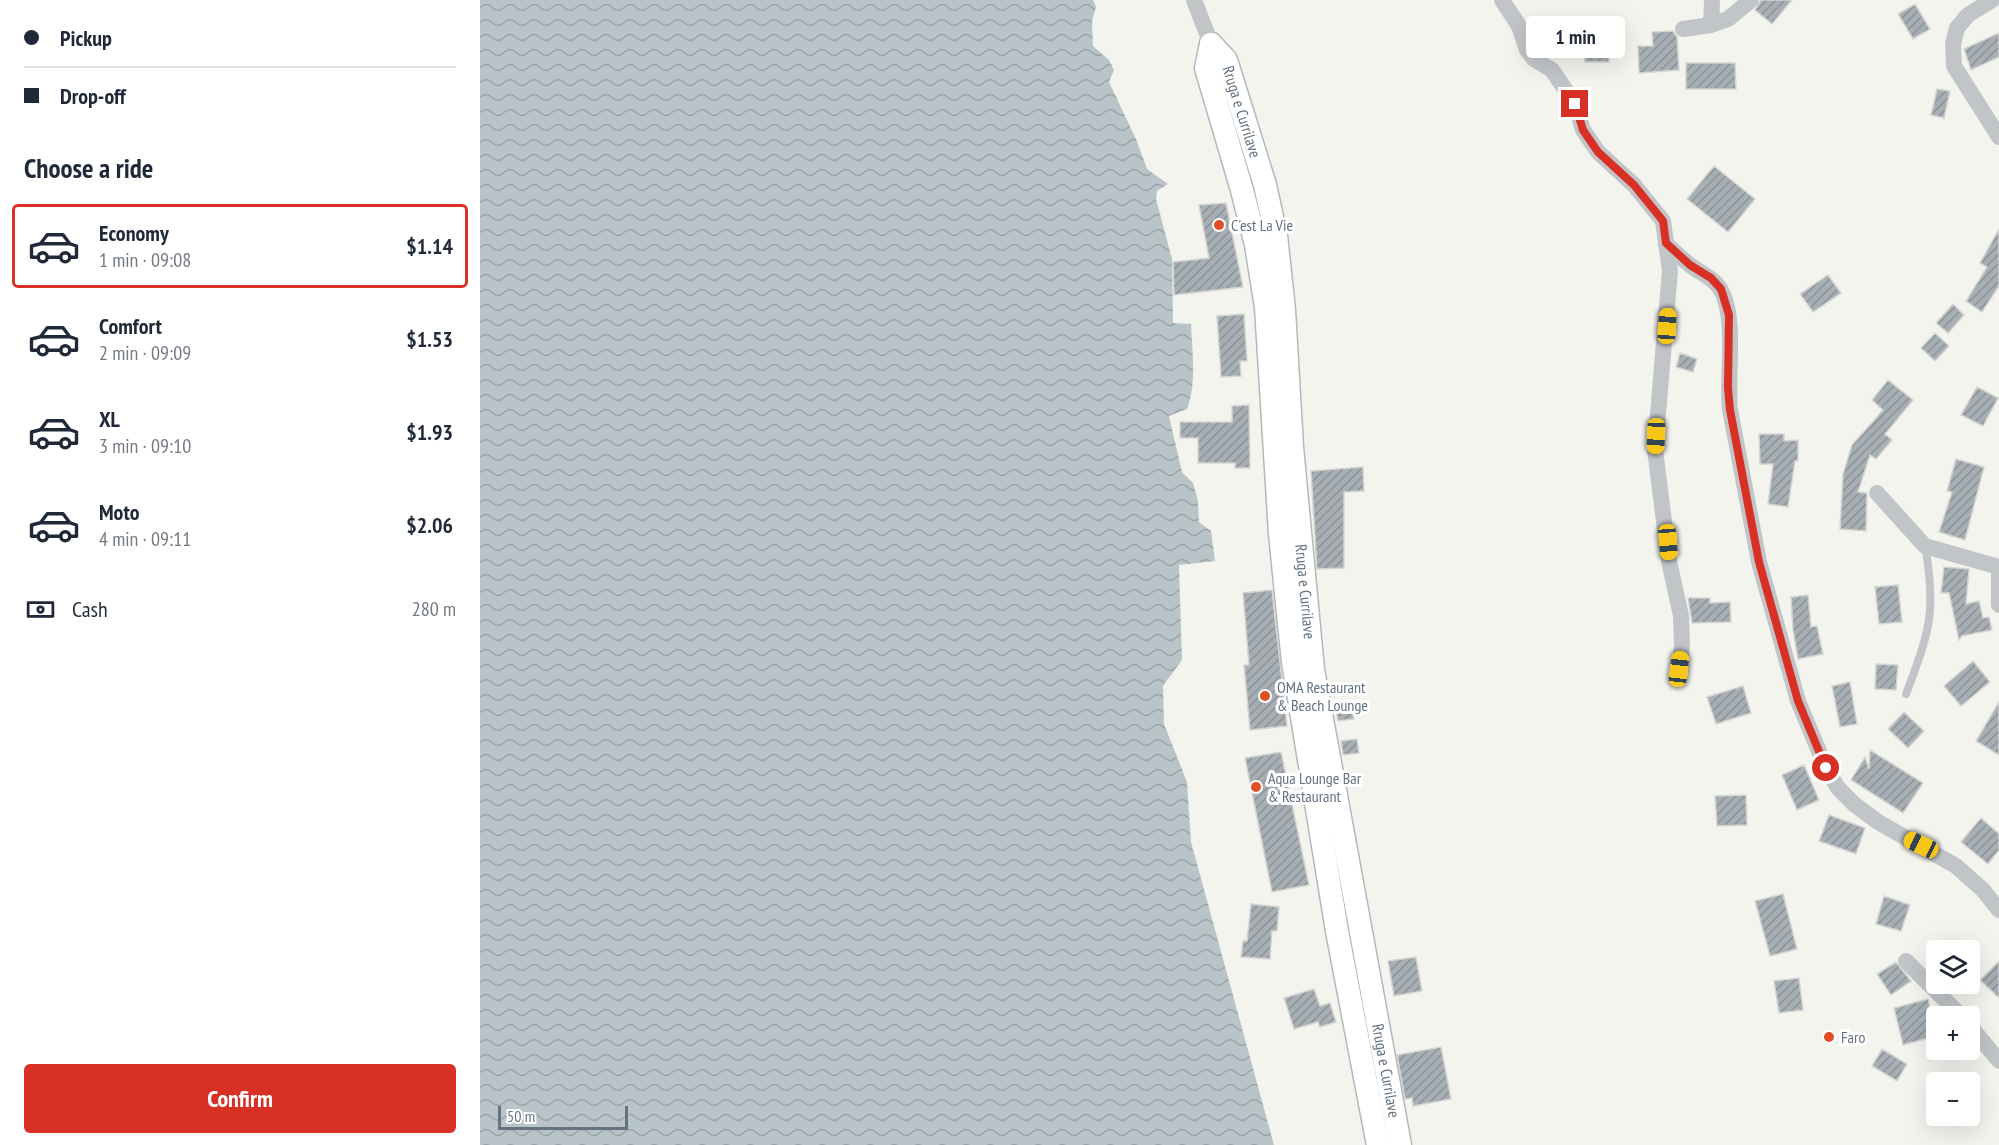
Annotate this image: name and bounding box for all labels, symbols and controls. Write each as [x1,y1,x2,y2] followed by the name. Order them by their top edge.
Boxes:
[1526,17,1624,59] callout: 1 min
[60,24,112,52] text: Pickup
[1555,24,1596,50] text: 1 min
[1218,63,1266,160] street label: Rruga e Currilave
[60,82,126,110] text: Drop-off
[1561,90,1588,117] route end
[24,151,153,185] text: Choose a ride
[1231,215,1293,235] place label: C'est La Vie
[1212,218,1226,232] marker: C'est La Vie
[27,219,81,273] icon: car
[99,219,169,247] text: Economy
[406,232,453,260] text: $1.14
[99,247,191,273] text: 1 min · 09:08
[1657,307,1677,345] car
[27,312,81,366] icon: car
[99,312,162,340] text: Comfort
[406,325,453,353] text: $1.53
[99,340,191,366] text: 2 min · 09:09
[27,405,81,459] icon: car
[99,405,120,433] text: XL
[406,418,453,446] text: $1.93
[1646,418,1666,454] car
[99,433,191,459] text: 3 min · 09:10
[27,498,81,552] icon: car
[99,498,140,526] text: Moto
[406,511,453,539] text: $2.06
[1657,523,1679,561] car
[99,526,191,552] text: 4 min · 09:11
[1291,543,1320,640] street label: Rruga e Currilave
[24,593,57,626] icon: cash
[72,595,108,623] text: Cash
[412,596,456,622] text: 280 m
[1668,650,1690,688] car
[1277,677,1368,715] place label: OMA Restaurant & Beach Lounge
[1258,689,1272,703] marker: OMA Restaurant & Beach Lounge
[1812,754,1839,781] route start
[1268,768,1362,806] place label: Aqua Lounge Bar & Restaurant
[1249,780,1263,794] marker: Aqua Lounge Bar & Restaurant
[1901,829,1941,861] car
[1926,940,1980,1126] map controls
[1926,940,1980,994] button: layers
[1926,1006,1980,1060] button: +
[1368,1022,1405,1119] street label: Rruga e Currilave
[1841,1027,1865,1047] place label: Faro
[1822,1030,1836,1044] marker: Faro
[24,1064,456,1133] button: Confirm
[1926,1072,1980,1126] button: −
[498,1103,628,1130] scale bar
[507,1106,535,1126] text: 50 m

